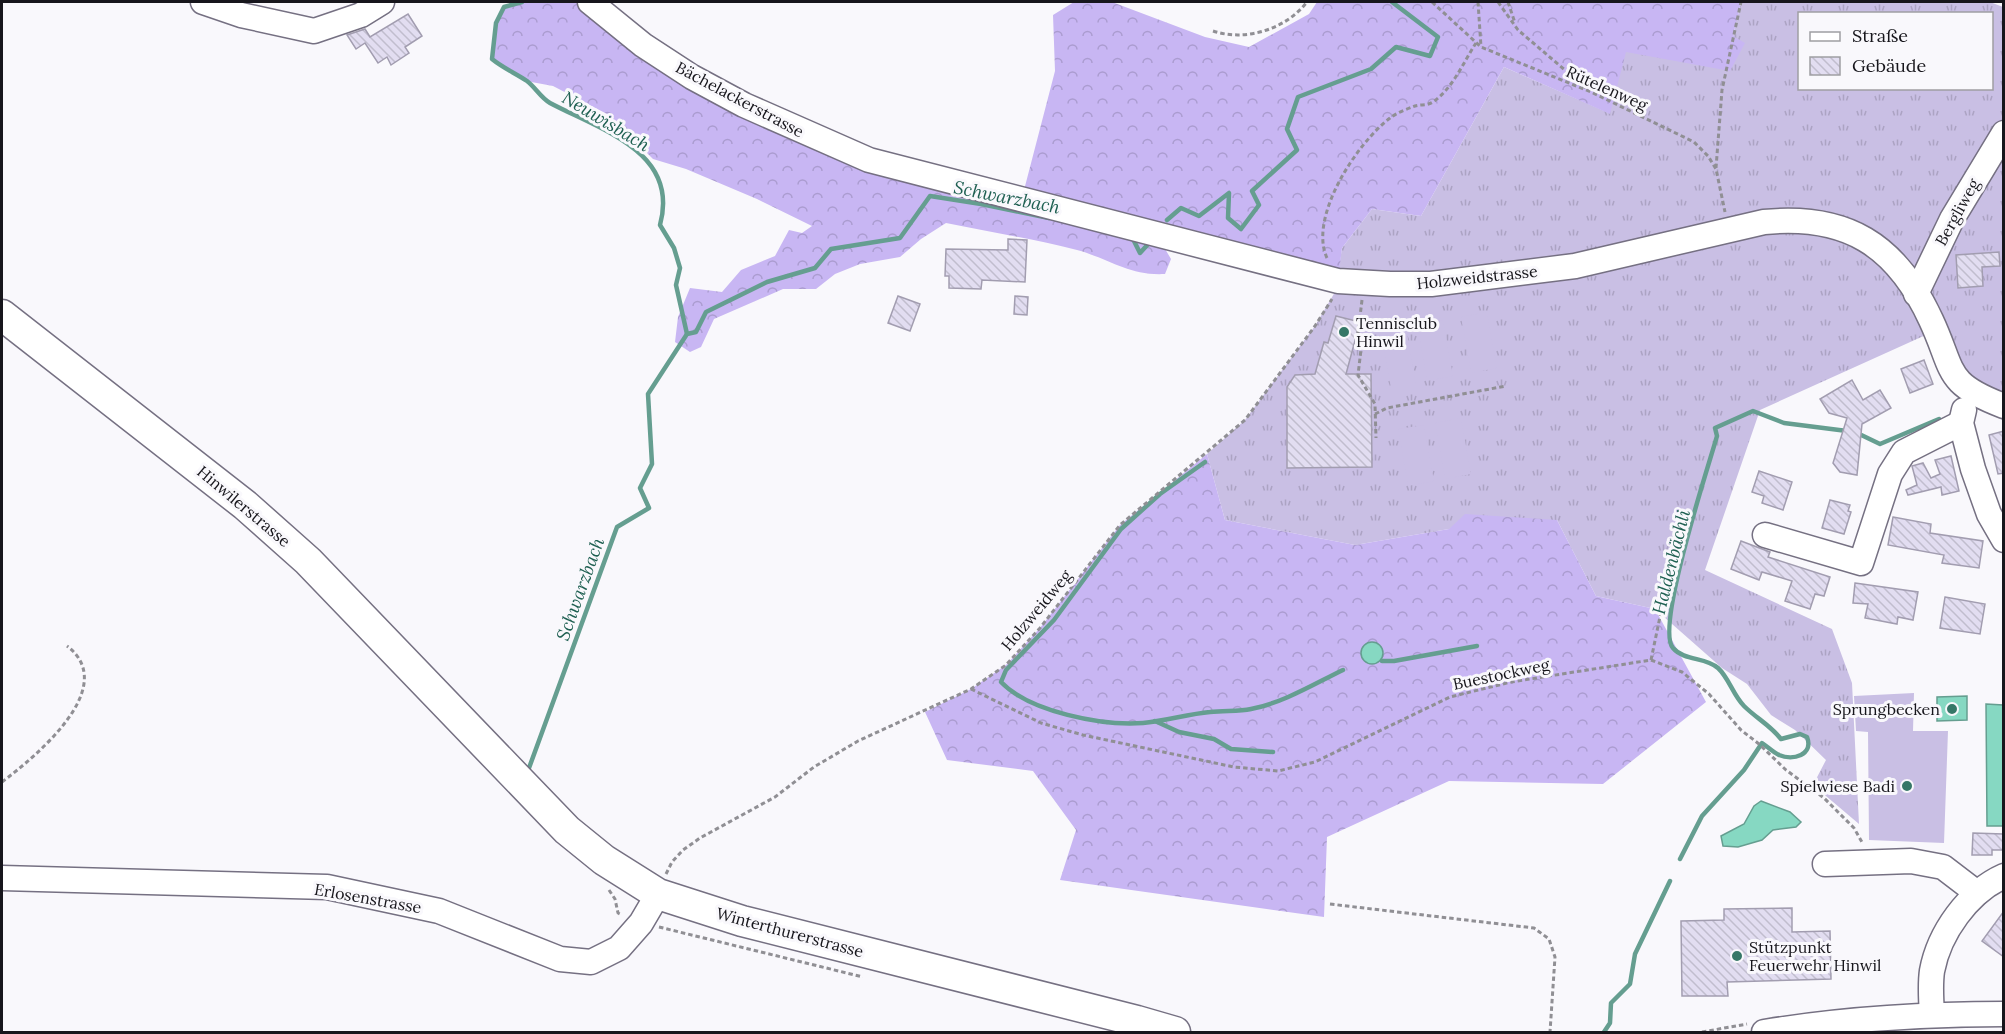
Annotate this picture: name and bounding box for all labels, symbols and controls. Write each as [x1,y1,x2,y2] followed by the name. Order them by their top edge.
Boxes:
[1798,12,1993,90] legend
[1852,24,1908,47] text: Straße
[1852,54,1927,77] text: Gebäude
[672,57,808,141] street label: Bächelackerstrasse
[1563,61,1652,115] street label: Rütelenweg
[558,86,655,157] water label: Neuwisbach
[1930,174,1984,249] street label: Bergliweg
[952,175,1063,219] water label: Schwarzbach
[1416,261,1539,293] street label: Holzweidstrasse
[1356,313,1437,351] place label: Tennisclub Hinwil
[1337,325,1351,339] marker: Tennisclub Hinwil
[193,461,295,551] street label: Hinwilerstrasse
[1647,507,1695,617] water label: Haldenbächli
[551,534,609,644] water label: Schwarzbach
[996,565,1076,655] street label: Holzweidweg
[1451,654,1552,694] street label: Buestockweg
[1833,699,1940,719] place label: Sprungbecken
[1945,702,1959,716] marker: Sprungbecken
[1780,776,1895,796] place label: Spielwiese Badi
[1900,779,1914,793] marker: Spielwiese Badi
[313,879,423,917] street label: Erlosenstrasse
[714,903,866,961] street label: Winterthurerstrasse
[1749,937,1881,975] place label: Stützpunkt Feuerwehr Hinwil
[1730,949,1744,963] marker: Stützpunkt Feuerwehr Hinwil

